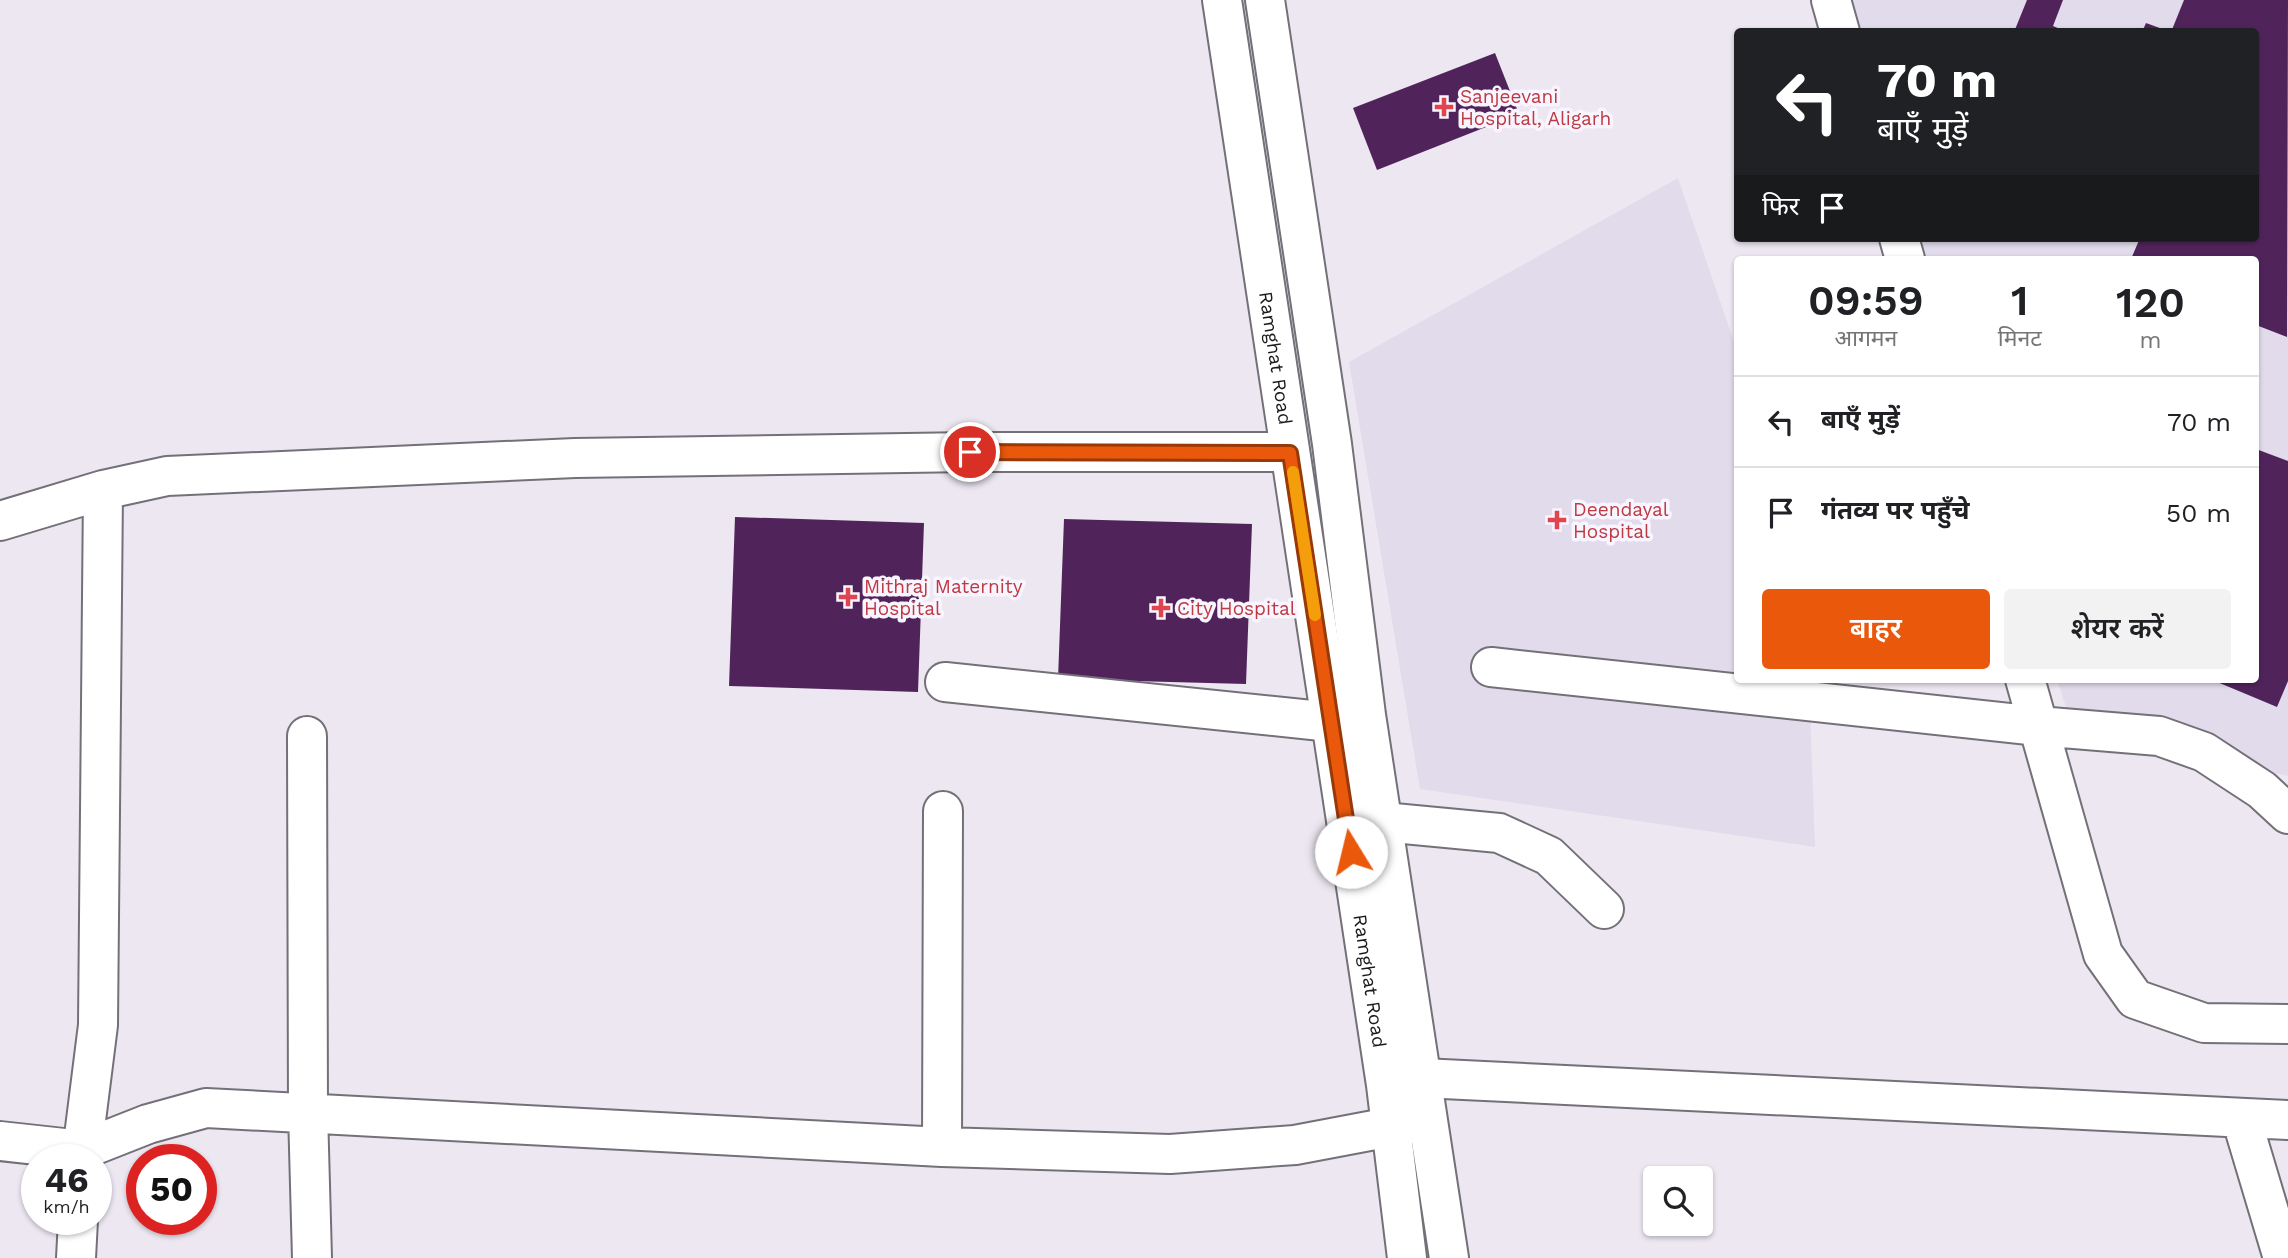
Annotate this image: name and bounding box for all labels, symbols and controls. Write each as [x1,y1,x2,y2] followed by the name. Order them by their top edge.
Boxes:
[1877,51,1997,109] text: 70 m
[1762,56,1853,147] icon: left
[1460,85,1611,130] place label: Sanjeevani Hospital, Aligarh
[1434,97,1454,117] marker: Sanjeevani Hospital, Aligarh
[1877,110,1968,148] text: बाएँ मुड़ें
[1813,189,1851,227] icon: arrive
[1762,191,1799,221] text: फिर
[1808,276,1924,325] text: 09:59
[2011,276,2029,325] text: 1
[2116,278,2185,327] text: 120
[1255,290,1298,426] street label: Ramghat Road
[1834,325,1897,352] text: आगमन
[1998,325,2042,352] text: मिनट
[2139,327,2161,354] text: m
[1762,403,1800,441] icon: left
[1821,404,1900,434] text: बाएँ मुड़ें
[2167,407,2231,437] text: 70 m
[940,422,1000,482] pin
[951,433,989,471] icon: arrive
[1762,494,1800,532] icon: arrive
[1821,495,1970,525] text: गंतव्य पर पहुँचे
[1573,498,1669,543] place label: Deendayal Hospital
[2166,498,2231,528] text: 50 m
[1547,510,1567,530] marker: Deendayal Hospital
[864,575,1023,620] place label: Mithraj Maternity Hospital
[838,587,858,607] marker: Mithraj Maternity Hospital
[1762,589,1990,669] button: बाहर
[2004,589,2231,669] button: शेयर करें
[1177,597,1296,620] place label: City Hospital
[1151,598,1171,618] marker: City Hospital
[1314,815,1388,889] position arrow
[1349,913,1392,1049] street label: Ramghat Road
[126,1144,217,1235] speed limit sign: 50
[44,1159,89,1201] text: 46
[1643,1166,1713,1236] map controls
[1643,1166,1713,1236] button: search
[43,1196,90,1217] text: km/h

